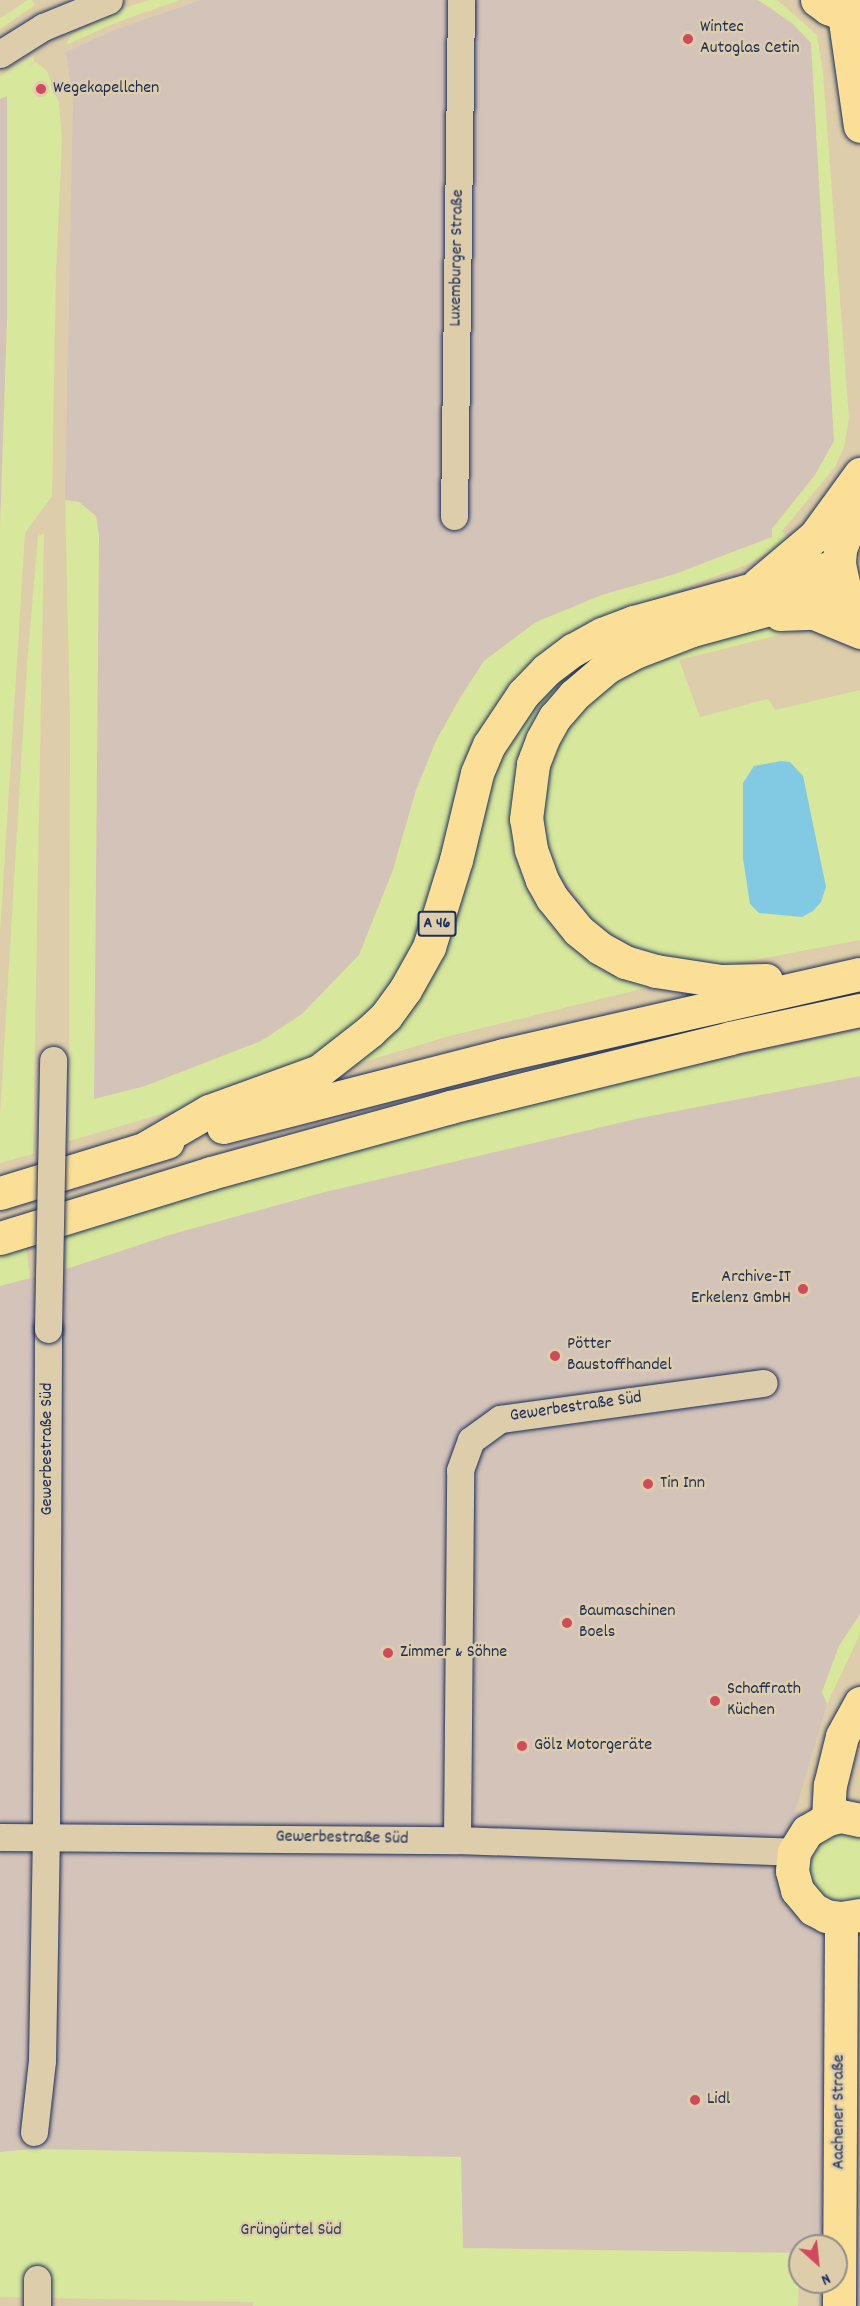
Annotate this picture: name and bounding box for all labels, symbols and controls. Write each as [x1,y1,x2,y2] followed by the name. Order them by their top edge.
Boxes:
[700,18,800,60] place label: Wintec Autoglas Cetin
[681,32,695,46] marker: Wintec Autoglas Cetin
[53,78,159,100] place label: Wegekapellchen
[34,82,48,96] marker: Wegekapellchen
[446,189,470,327] street label: Luxemburger Straße
[418,911,456,937] road number: A 46
[691,1268,791,1310] place label: Archive-IT Erkelenz GmbH
[796,1282,810,1296] marker: Archive-IT Erkelenz GmbH
[567,1335,672,1378] place label: Pötter Baustoffhandel
[548,1349,562,1363] marker: Pötter Baustoffhandel
[37,1383,59,1515] street label: Gewerbestraße Süd
[509,1388,643,1428] street label: Gewerbestraße Süd
[660,1473,705,1495] place label: Tin Inn
[641,1477,655,1491] marker: Tin Inn
[579,1602,675,1644] place label: Baumaschinen Boels
[560,1616,574,1630] marker: Baumaschinen Boels
[400,1642,507,1664] place label: Zimmer & Söhne
[381,1646,395,1660] marker: Zimmer & Söhne
[727,1680,801,1722] place label: Schaffrath Küchen
[708,1694,722,1708] marker: Schaffrath Küchen
[534,1735,652,1757] place label: Gölz Motorgeräte
[515,1739,529,1753] marker: Gölz Motorgeräte
[275,1827,409,1851] street label: Gewerbestraße Süd
[829,2055,851,2169] street label: Aachener Straße
[707,2089,730,2111] place label: Lidl
[688,2093,702,2107] marker: Lidl
[240,2220,342,2242] park label: Grüngürtel Süd
[788,2234,848,2294] north arrow
[817,2267,834,2291] text: N

